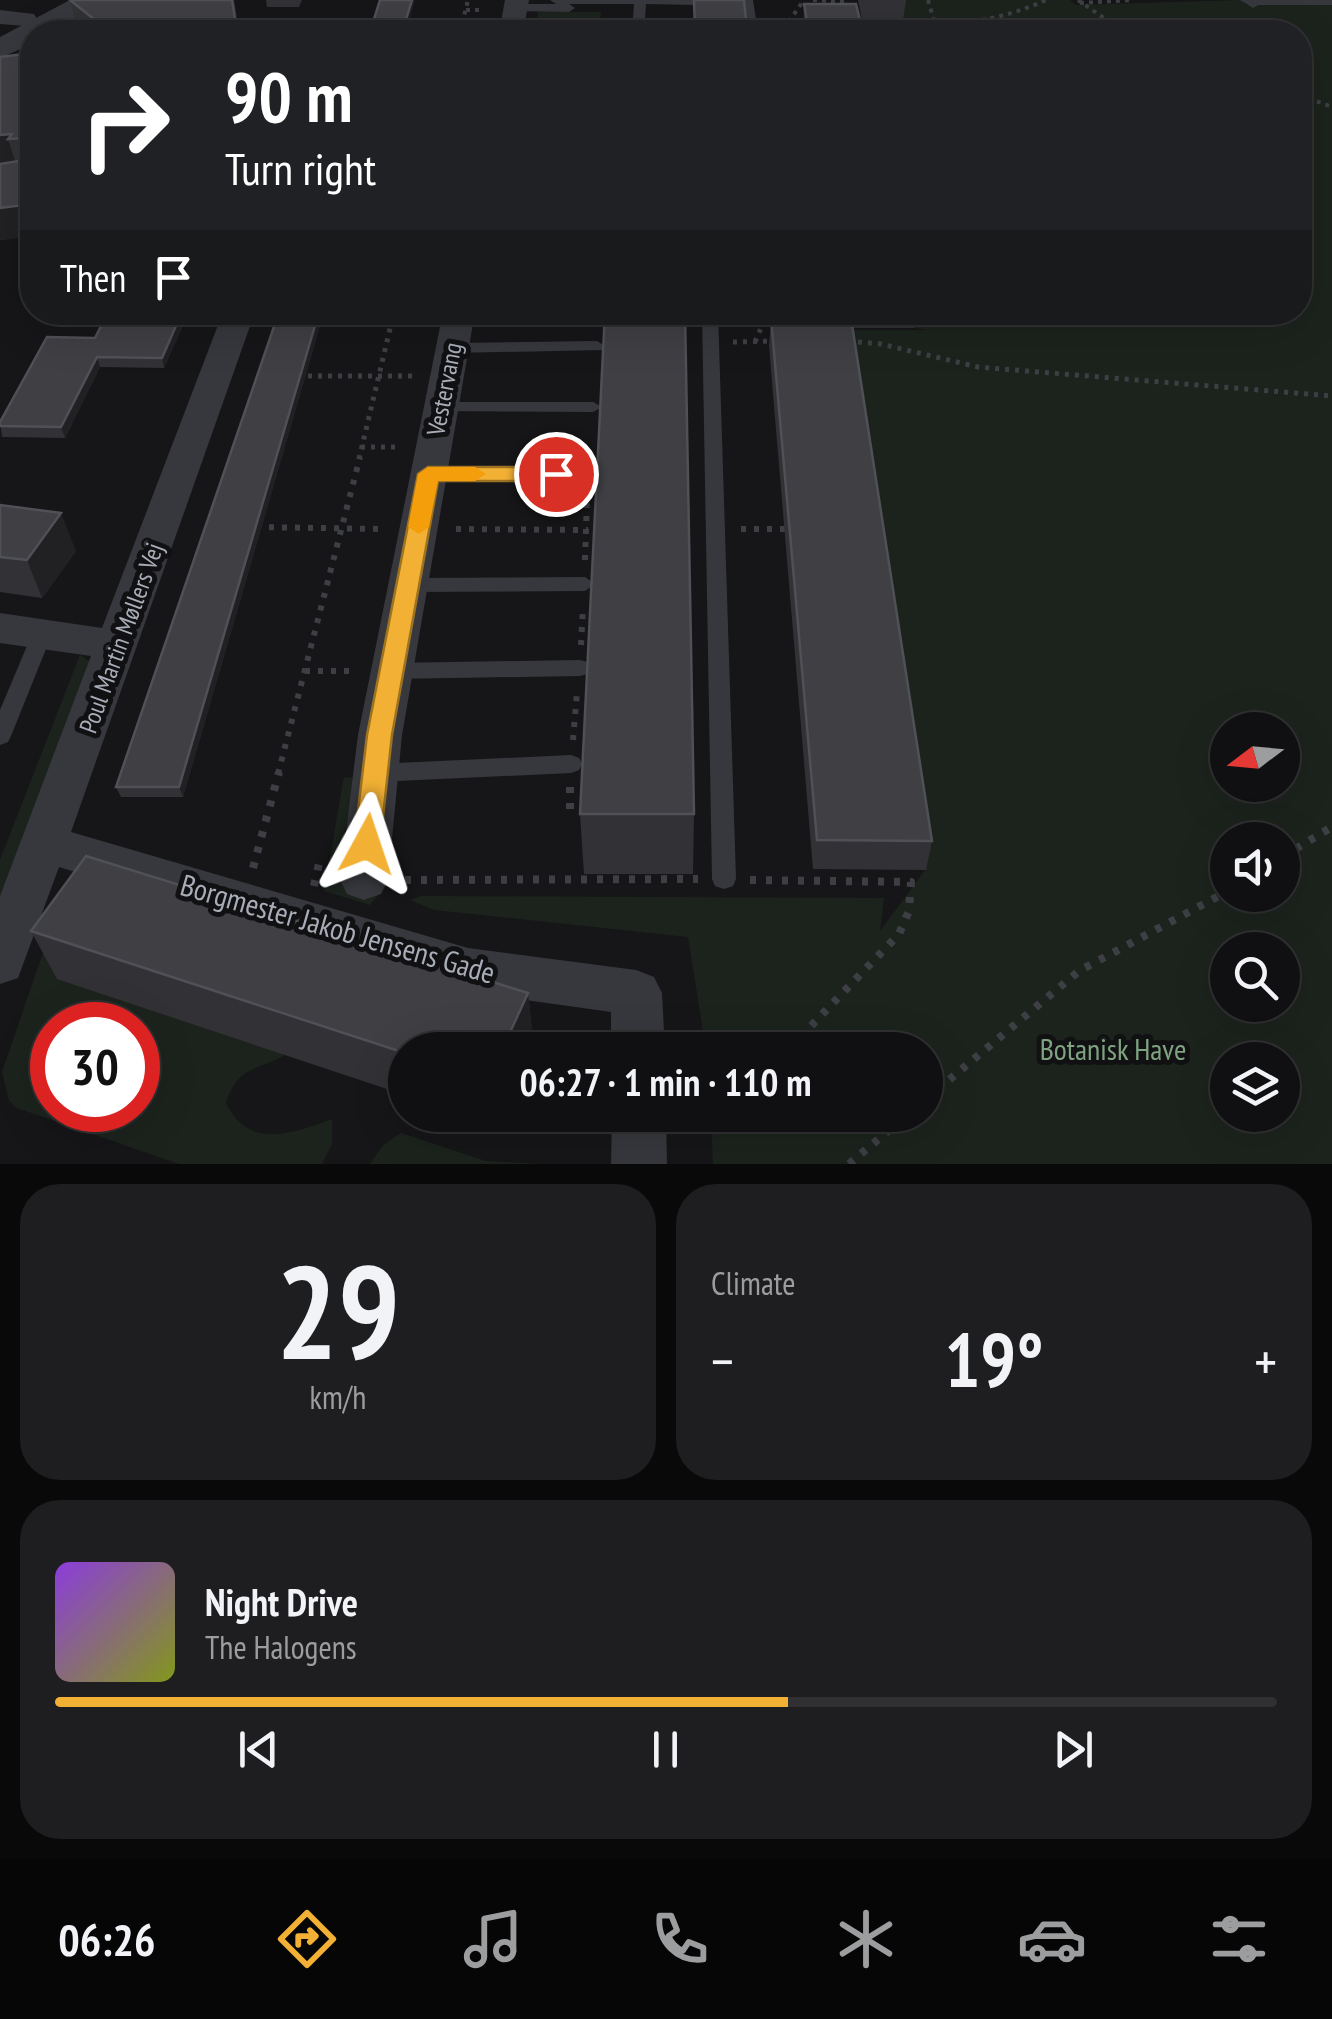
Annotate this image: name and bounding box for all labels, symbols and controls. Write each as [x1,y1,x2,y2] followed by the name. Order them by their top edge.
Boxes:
[225,51,353,141] text: 90 m
[60,60,190,190] icon: right
[225,139,376,197] text: Turn right
[146,250,201,305] icon: arrive
[60,253,126,302] text: Then
[419,340,469,439] street label: Vestervang
[514,432,599,517] pin
[529,447,584,502] icon: arrive
[72,538,170,738] street label: Poul Martin Møllers Vej
[1210,712,1300,802] north arrow
[1210,712,1300,1132] map controls
[315,792,419,896] position arrow
[1210,822,1300,912] button: sound
[176,864,500,992] street label: Borgmester Jakob Jensens Gade
[1210,932,1300,1022] button: search
[30,1002,160,1132] speed limit sign: 30
[1040,1029,1186,1068] park label: Botanisk Have
[1210,1042,1300,1132] button: layers
[519,1057,812,1106] text: 06:27 · 1 min · 110 m
[276,1227,400,1395] text: 29
[711,1262,795,1304] text: Climate
[944,1311,1044,1408] text: 19°
[711,1325,734,1396] text: −
[1254,1325,1277,1396] text: +
[310,1376,366,1418] text: km/h
[205,1577,358,1626] text: Night Drive
[205,1626,357,1668] text: The Halogens
[231,1722,286,1777] icon: previous
[638,1722,693,1777] icon: pause
[1046,1722,1101,1777] icon: next
[272,1904,342,1974] icon: directions
[458,1904,528,1974] icon: music
[645,1904,715,1974] icon: phone
[831,1904,901,1974] icon: climate
[1017,1904,1087,1974] icon: car
[1204,1904,1274,1974] icon: filters
[58,1910,156,1968] text: 06:26

